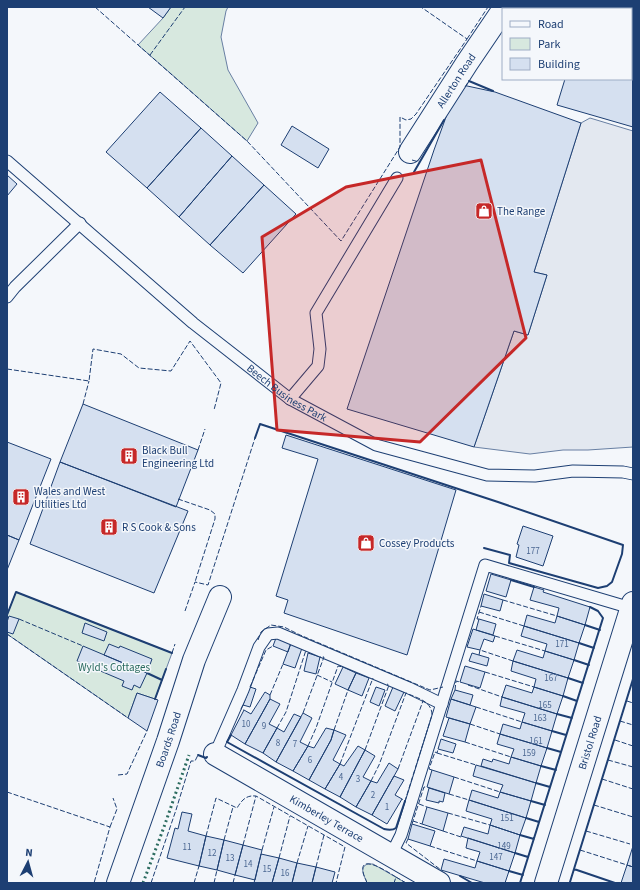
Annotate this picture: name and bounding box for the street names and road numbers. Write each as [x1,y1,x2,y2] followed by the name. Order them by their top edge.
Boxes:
[433,50,479,111] street label: Allerton Road
[244,361,330,425] street label: Beech Business Park
[152,710,184,770] street label: Boards Road
[574,714,605,771] street label: Bristol Road
[287,791,367,846] street label: Kimberley Terrace

